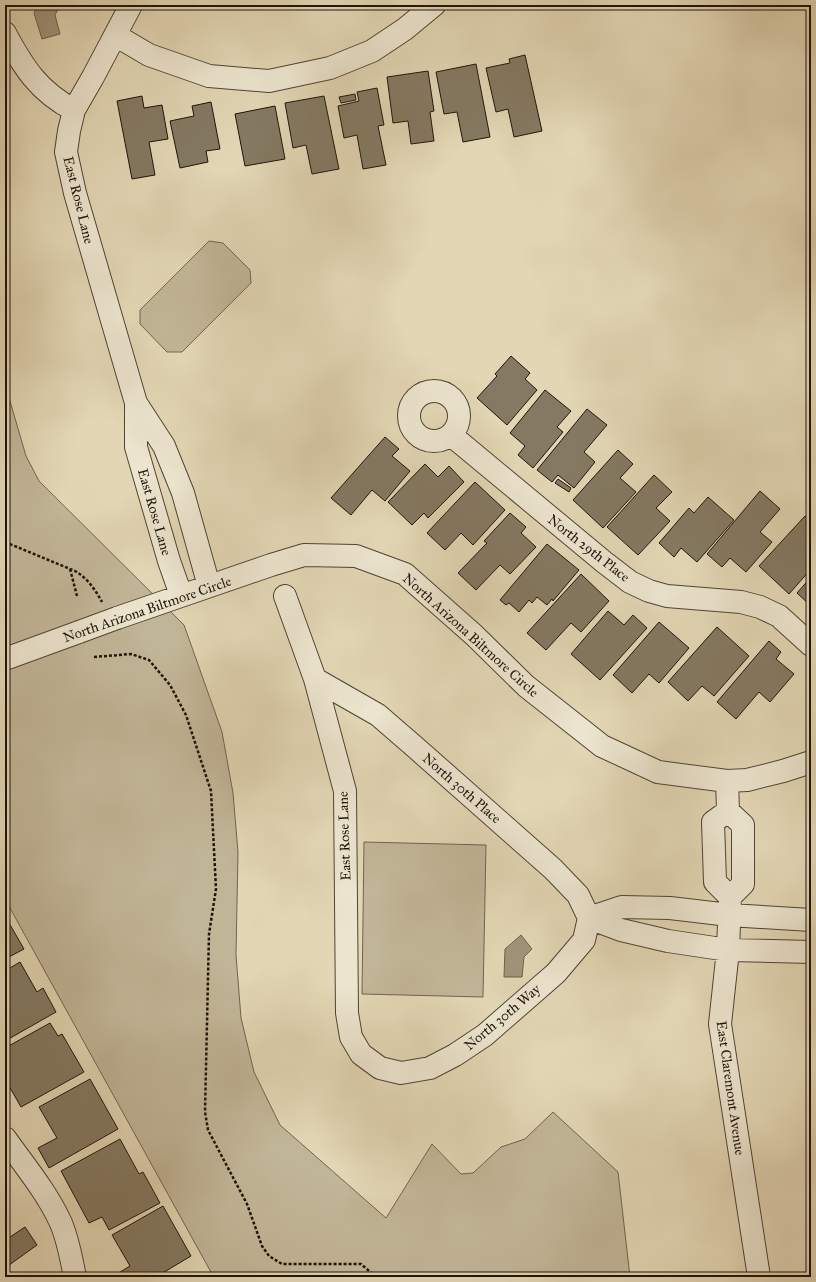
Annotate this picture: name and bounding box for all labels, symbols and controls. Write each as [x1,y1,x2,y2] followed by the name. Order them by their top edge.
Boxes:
[59,155,98,246] street label: East Rose Lane
[134,467,175,558] street label: East Rose Lane
[544,511,633,586] street label: North 29th Place
[399,570,542,701] street label: North Arizona Biltmore Circle
[61,573,234,646] street label: North Arizona Biltmore Circle
[419,750,505,827] street label: North 30th Place
[334,791,355,881] street label: East Rose Lane
[461,980,544,1054] street label: North 30th Way
[713,1020,748,1157] street label: East Claremont Avenue

